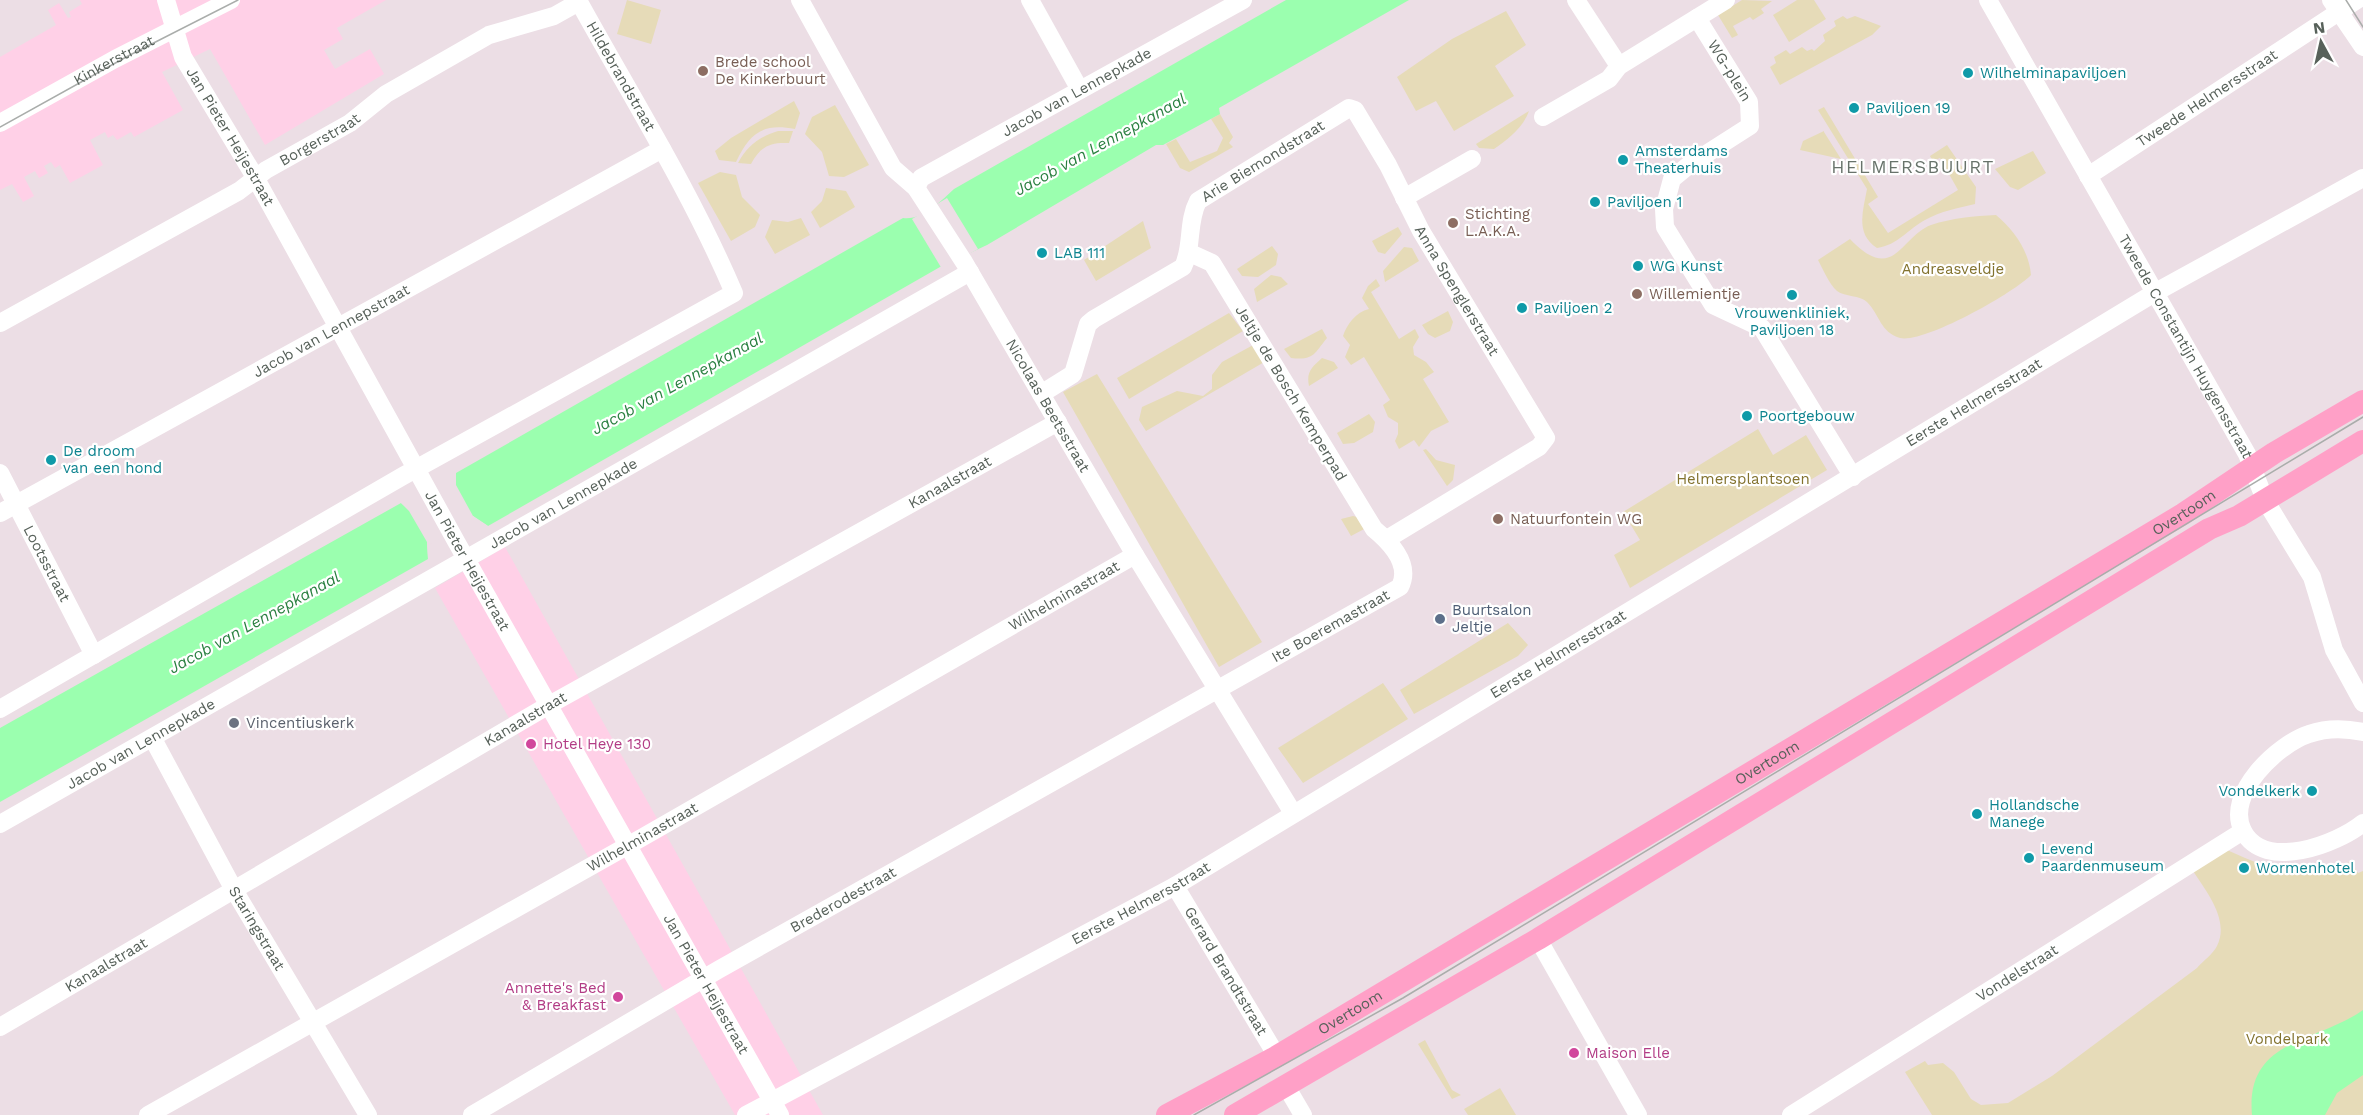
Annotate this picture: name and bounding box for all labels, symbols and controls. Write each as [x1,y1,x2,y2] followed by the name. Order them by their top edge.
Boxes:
[2291,12,2351,72] north arrow
[2312,17,2326,38] text: N
[583,18,660,135] street label: Hildebrandstraat
[70,31,158,89] street label: Kinkerstraat
[1704,37,1755,105] street label: WG-plein
[999,43,1154,140] street label: Jacob van Lennepkade
[2133,45,2281,151] street label: Tweede Helmersstraat
[715,53,826,88] place label: Brede school De Kinkerbuurt
[182,64,278,210] street label: Jan Pieter Heijestraat
[696,64,710,78] marker: Brede school De Kinkerbuurt
[1980,64,2127,82] place label: Wilhelminapaviljoen
[1961,66,1975,80] marker: Wilhelminapaviljoen
[1011,89,1189,200] water label: Jacob van Lennepkanaal
[1866,99,1951,117] place label: Paviljoen 19
[1847,101,1861,115] marker: Paviljoen 19
[276,109,364,170] street label: Borgerstraat
[1198,116,1328,206] street label: Arie Biemondstraat
[1635,142,1728,177] place label: Amsterdams Theaterhuis
[1616,153,1630,167] marker: Amsterdams Theaterhuis
[1831,156,1995,177] district label: HELMERSBUURT
[1607,193,1682,211] place label: Paviljoen 1
[1588,195,1602,209] marker: Paviljoen 1
[1465,205,1530,240] place label: Stichting L.A.K.A.
[1446,216,1460,230] marker: Stichting L.A.K.A.
[1411,222,1503,359] street label: Anna Spenglerstraat
[2115,231,2257,461] street label: Tweede Constantijn Huygensstraat
[1054,244,1105,262] place label: LAB 111
[1035,246,1049,260] marker: LAB 111
[1650,257,1723,275] place label: WG Kunst
[1631,259,1645,273] marker: WG Kunst
[1902,260,2004,278] park label: Andreasveldje
[250,280,413,381] street label: Jacob van Lennepstraat
[1649,285,1740,303] place label: Willemientje
[1630,287,1644,301] marker: Willemientje
[1785,288,1799,302] marker: Vrouwenkliniek, Paviljoen 18
[1534,299,1613,317] place label: Paviljoen 2
[1515,301,1529,315] marker: Paviljoen 2
[1231,302,1351,484] street label: Jeltje de Bosch Kemperpad
[1734,304,1850,339] place label: Vrouwenkliniek, Paviljoen 18
[588,328,766,439] water label: Jacob van Lennepkanaal
[1002,336,1094,476] street label: Nicolaas Beetsstraat
[1902,354,2046,450] street label: Eerste Helmersstraat
[1759,407,1855,425] place label: Poortgebouw
[1740,409,1754,423] marker: Poortgebouw
[63,442,162,477] place label: De droom van een hond
[905,452,995,512] street label: Kanaalstraat
[44,453,58,467] marker: De droom van een hond
[486,454,641,553] street label: Jacob van Lennepkade
[1676,470,1810,488] park label: Helmersplantsoen
[2149,486,2219,539] street label: Overtoom
[421,487,514,635] street label: Jan Pieter Heijestraat
[1510,510,1642,528] place label: Natuurfontein WG
[1491,512,1505,526] marker: Natuurfontein WG
[20,522,74,606] street label: Lootsstraat
[1005,556,1123,635] street label: Wilhelminastraat
[165,567,343,678] water label: Jacob van Lennepkanaal
[1268,585,1393,666] street label: Ite Boeremastraat
[1452,601,1532,636] place label: Buurtsalon Jeltje
[1487,606,1630,702] street label: Eerste Helmersstraat
[1433,612,1447,626] marker: Buurtsalon Jeltje
[481,688,570,750] street label: Kanaalstraat
[63,695,218,793] street label: Jacob van Lennepkade
[246,714,355,732] place label: Vincentiuskerk
[227,716,241,730] marker: Vincentiuskerk
[543,735,651,753] place label: Hotel Heye 130
[524,737,538,751] marker: Hotel Heye 130
[1732,737,1803,789] street label: Overtoom
[2219,782,2300,800] place label: Vondelkerk
[2305,784,2319,798] marker: Vondelkerk
[1989,796,2080,831] place label: Hollandsche Manege
[584,798,702,876] street label: Wilhelminastraat
[1970,807,1984,821] marker: Hollandsche Manege
[2041,840,2164,875] place label: Levend Paardenmuseum
[2022,851,2036,865] marker: Levend Paardenmuseum
[1068,857,1214,949] street label: Eerste Helmersstraat
[2256,859,2355,877] place label: Wormenhotel
[2237,861,2251,875] marker: Wormenhotel
[787,863,900,937] street label: Brederodestraat
[225,883,289,974] street label: Staringstraat
[1180,903,1272,1039] street label: Gerard Brandtstraat
[659,911,753,1058] street label: Jan Pieter Heijestraat
[62,933,151,996] street label: Kanaalstraat
[1973,940,2062,1005] street label: Vondelstraat
[505,979,607,1014] place label: Annette's Bed & Breakfast
[1315,986,1386,1039] street label: Overtoom
[611,990,625,1004] marker: Annette's Bed & Breakfast
[2246,1030,2329,1048] park label: Vondelpark
[1586,1044,1670,1062] place label: Maison Elle
[1567,1046,1581,1060] marker: Maison Elle

